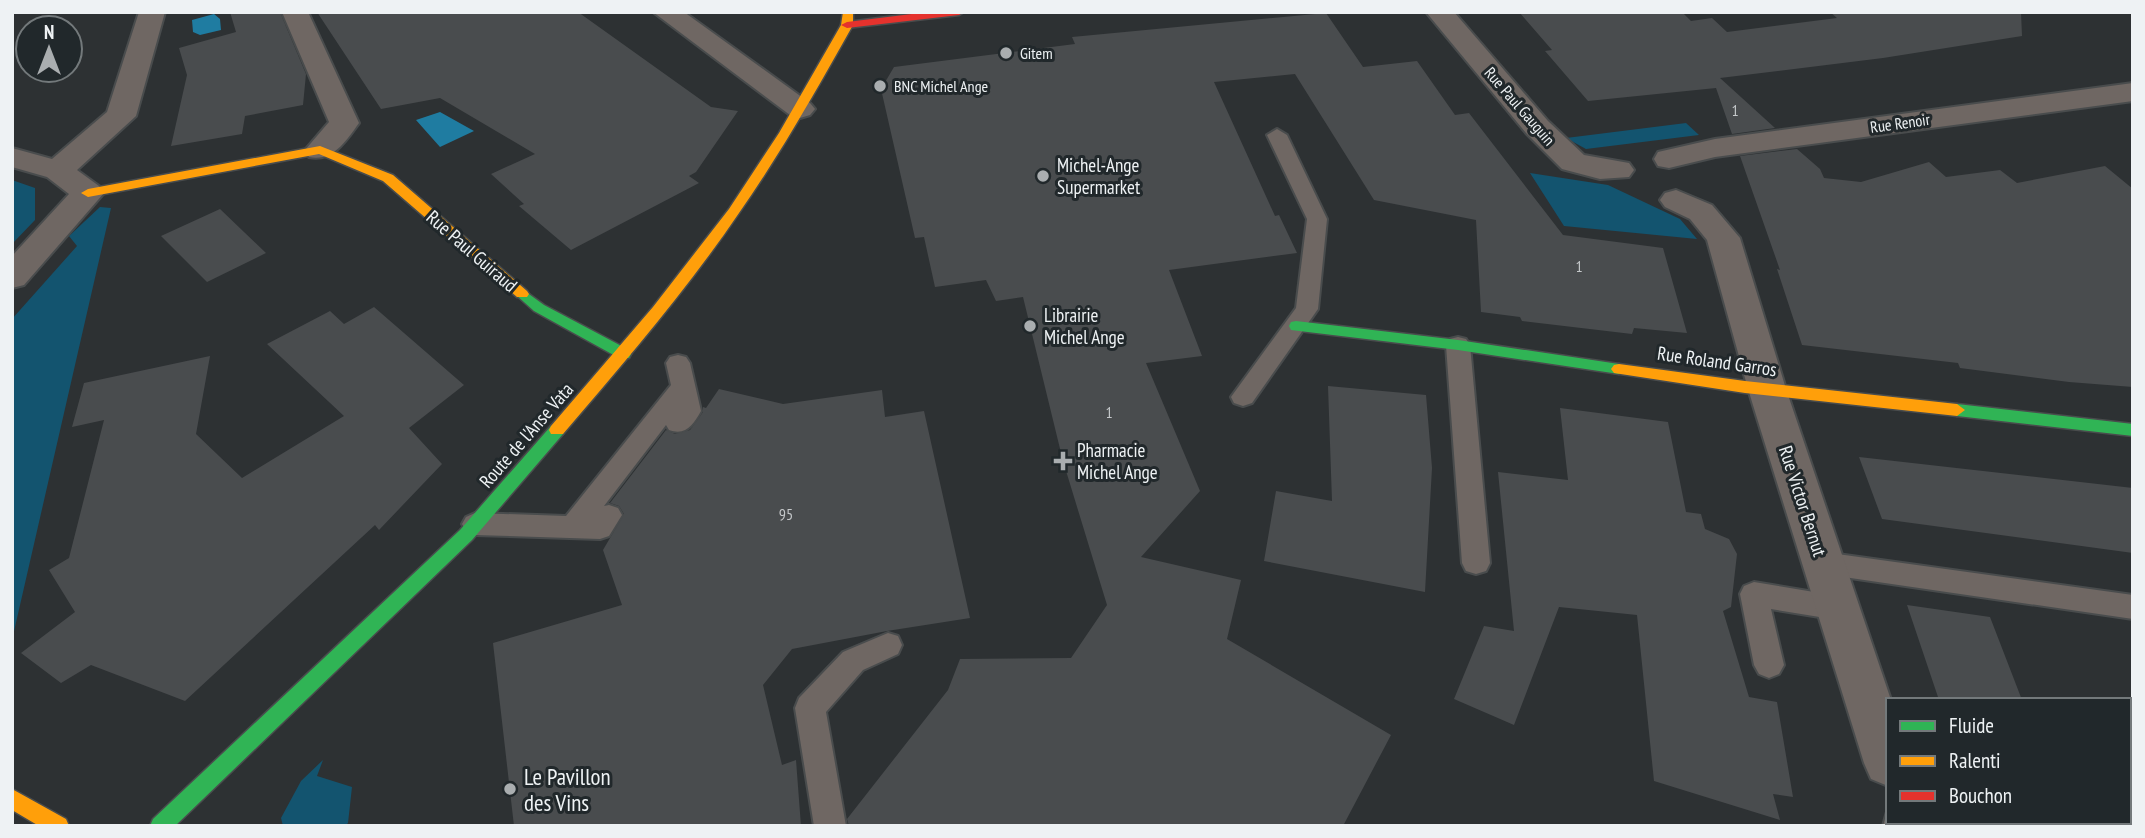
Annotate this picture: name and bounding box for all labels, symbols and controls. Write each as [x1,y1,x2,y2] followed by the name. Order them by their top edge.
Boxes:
[14,14,84,84] north arrow
[44,20,54,44] text: N
[1020,43,1053,63] place label: Gitem
[998,45,1014,61] marker: Gitem
[1480,63,1560,149] street label: Rue Paul Gauguin
[894,76,988,96] place label: BNC Michel Ange
[872,78,888,94] marker: BNC Michel Ange
[1731,100,1739,120] house number: 1
[1869,109,1932,137] street label: Rue Renoir
[1057,153,1141,199] place label: Michel-Ange Supermarket
[1035,168,1051,184] marker: Michel-Ange Supermarket
[422,205,522,297] street label: Rue Paul Guiraud
[1575,256,1583,276] house number: 1
[1044,303,1125,349] place label: Librairie Michel Ange
[1022,318,1038,334] marker: Librairie Michel Ange
[1656,341,1778,381] street label: Rue Roland Garros
[474,378,578,492] street label: Route de l'Anse Vata
[1105,402,1113,422] house number: 1
[1077,438,1158,484] place label: Pharmacie Michel Ange
[1774,443,1832,560] street label: Rue Victor Bernut
[1055,453,1071,469] marker: Pharmacie Michel Ange
[779,504,793,524] house number: 95
[1886,698,2131,824] legend
[1949,712,1994,739] text: Fluide
[1949,747,2001,774] text: Ralenti
[524,762,611,817] place label: Le Pavillon des Vins
[502,781,518,797] marker: Le Pavillon des Vins
[1949,782,2012,809] text: Bouchon

